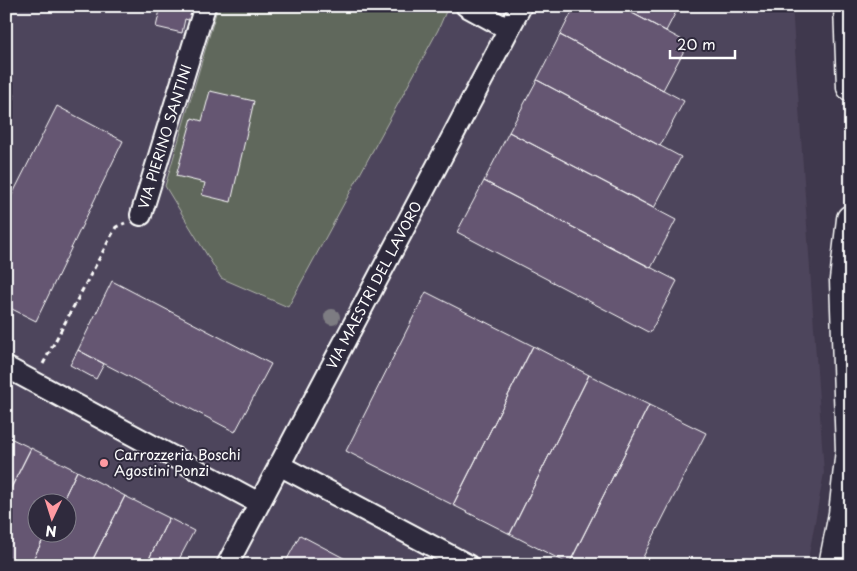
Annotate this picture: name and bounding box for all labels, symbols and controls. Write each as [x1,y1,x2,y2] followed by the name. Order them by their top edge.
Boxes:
[670,28,734,60] scale bar
[677,32,716,55] text: 20 m
[132,62,197,211] street label: VIA PIERINO SANTINI
[321,197,427,373] street label: VIA MAESTRI DEL LAVORO
[114,444,241,481] place label: Carrozzeria Boschi Agostini Ponzi
[98,457,110,469] marker: Carrozzeria Boschi Agostini Ponzi
[28,494,78,544] north arrow
[45,521,57,542] text: N

